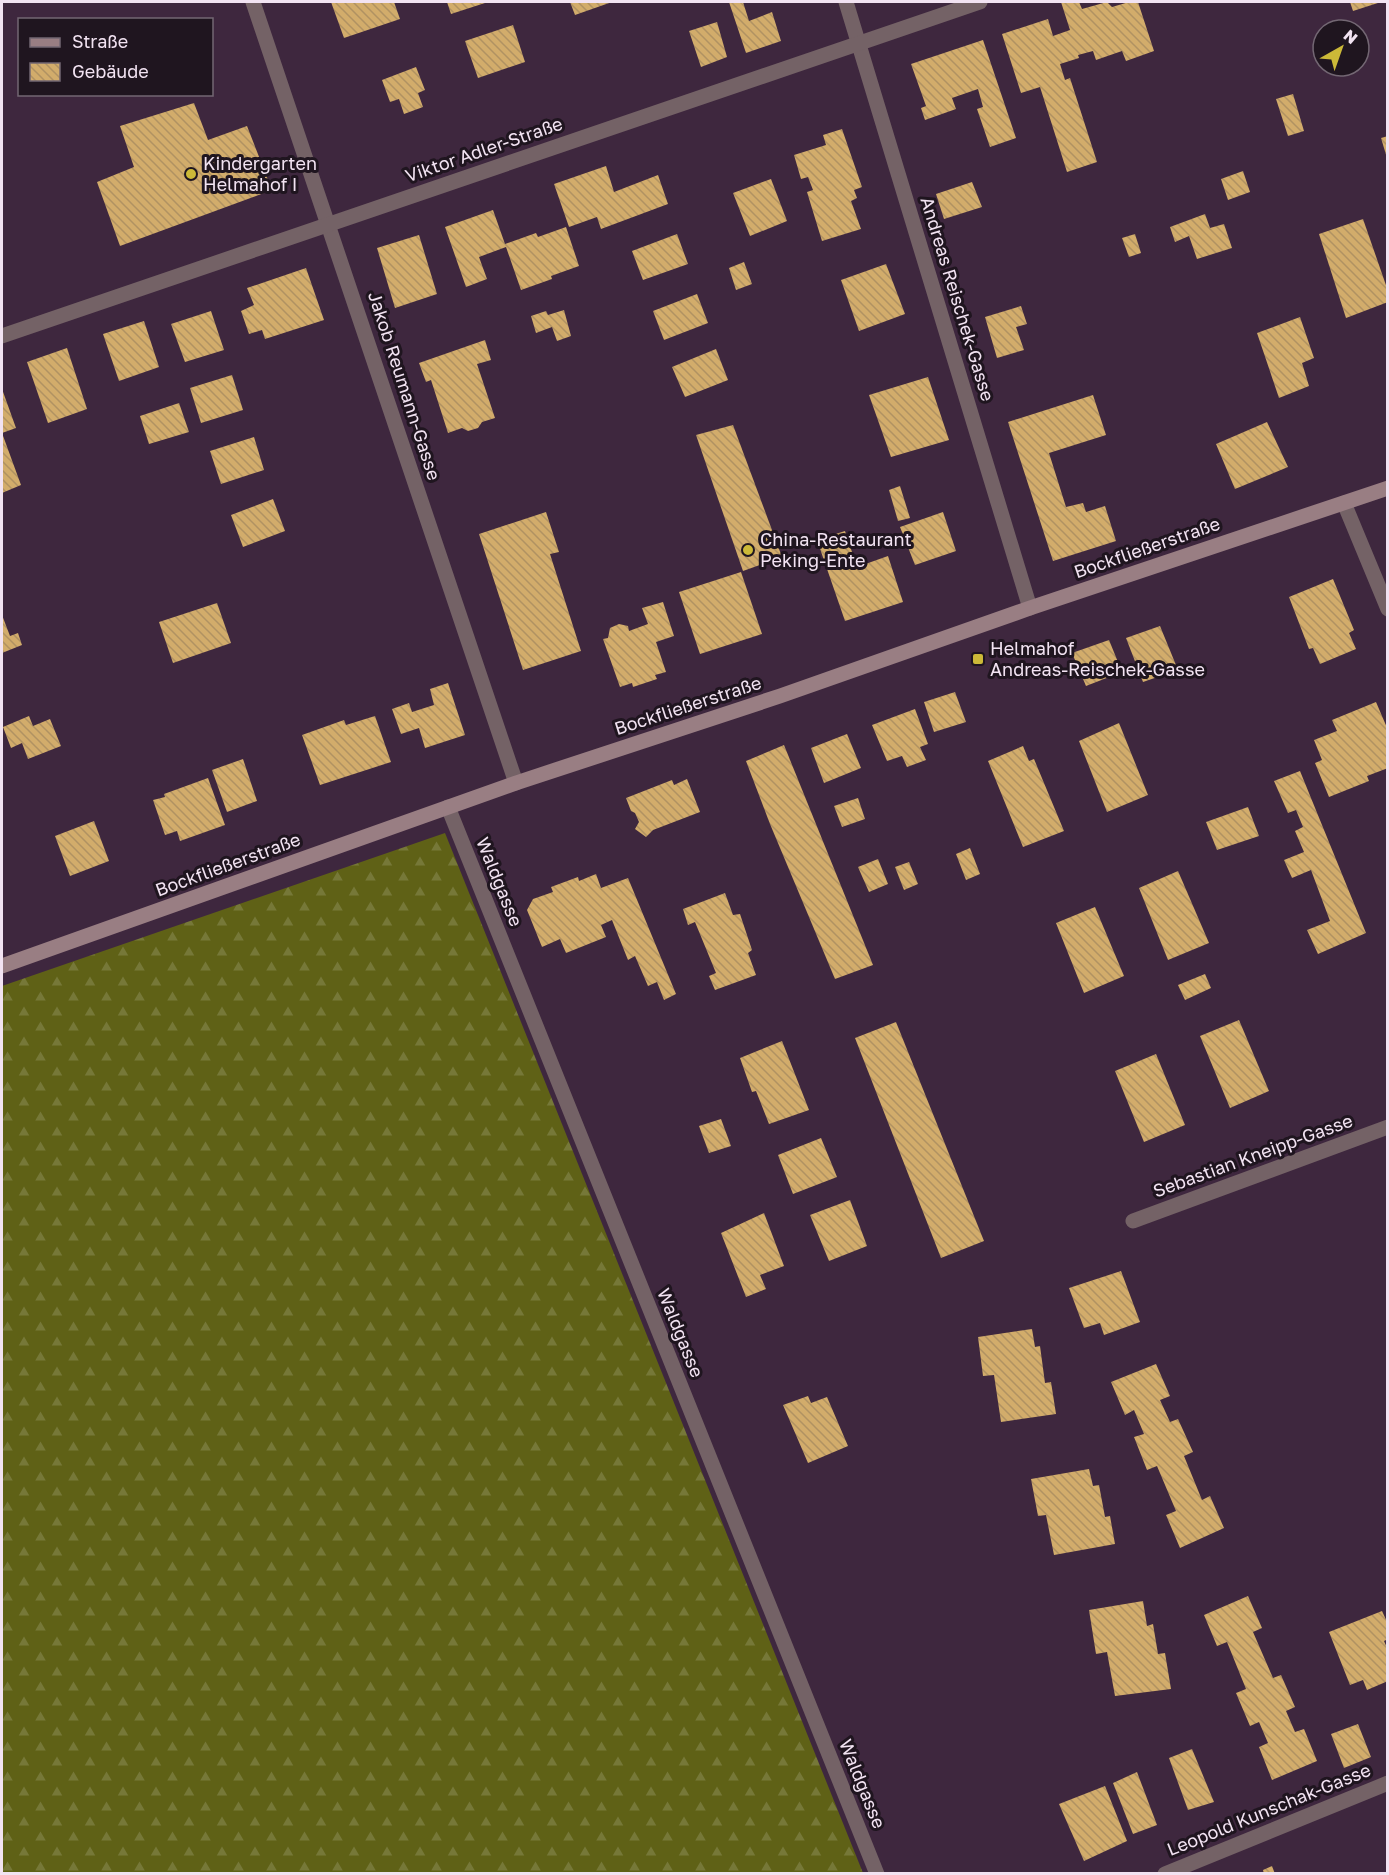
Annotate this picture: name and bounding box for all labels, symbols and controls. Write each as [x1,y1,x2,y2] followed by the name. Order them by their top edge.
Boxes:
[18,18,213,96] legend
[1311,18,1371,78] north arrow
[1340,25,1362,48] text: N
[72,30,128,52] text: Straße
[72,60,149,82] text: Gebäude
[402,112,565,186] street label: Viktor Adler-Straße
[203,152,317,195] place label: Kindergarten Helmahof I
[184,167,198,181] marker: Kindergarten Helmahof I
[916,194,1000,404] street label: Andreas Reischek-Gasse
[364,289,446,483] street label: Jakob Reumann-Gasse
[1071,512,1223,582] street label: Bockfließerstraße
[760,528,912,571] place label: China-Restaurant Peking-Ente
[741,543,755,557] marker: China-Restaurant Peking-Ente
[990,637,1205,680] place label: Helmahof Andreas-Reischek-Gasse
[971,652,985,666] marker: Helmahof Andreas-Reischek-Gasse
[612,671,764,739] street label: Bockfließerstraße
[152,828,303,901] street label: Bockfließerstraße
[472,834,528,929] street label: Waldgasse
[1150,1109,1355,1201] street label: Sebastian Kneipp-Gasse
[653,1285,709,1380] street label: Waldgasse
[835,1736,891,1831] street label: Waldgasse
[1164,1758,1374,1860] street label: Leopold Kunschak-Gasse

